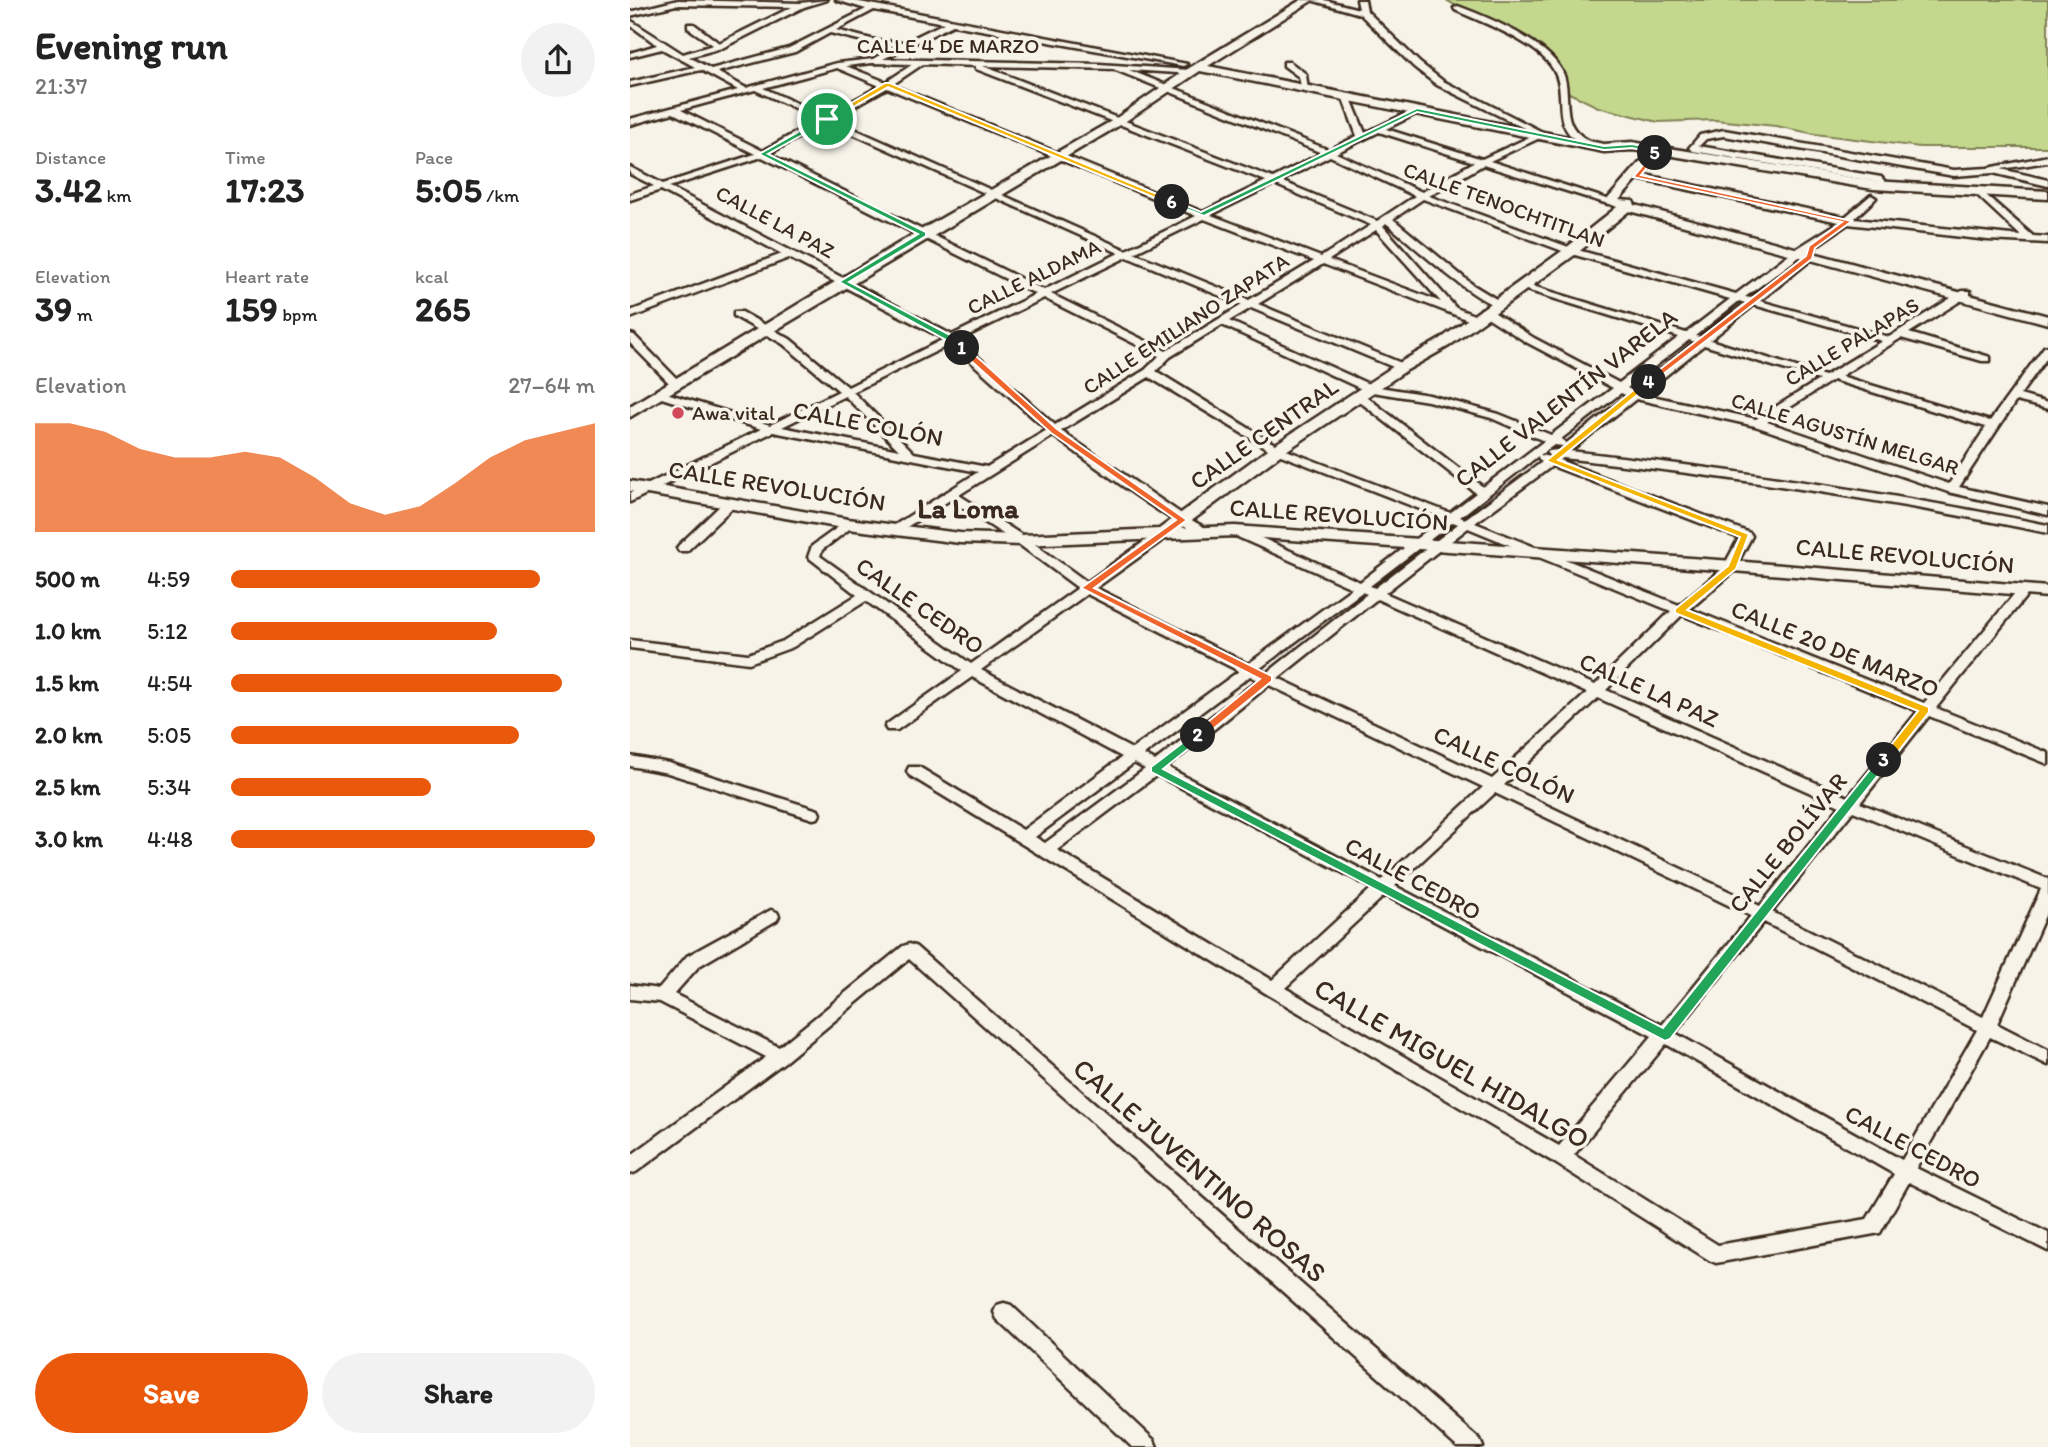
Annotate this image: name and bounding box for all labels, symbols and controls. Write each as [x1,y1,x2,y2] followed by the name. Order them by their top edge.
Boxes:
[35,23,228,69] text: Evening run
[521,23,595,97] button: share
[857,33,1039,58] street label: CALLE 4 DE MARZO
[35,72,87,100] text: 21:37
[797,89,857,149] pin
[808,100,846,138] icon: arrive
[1637,136,1672,170] pin: 5
[1650,141,1659,164] text: 5
[35,146,106,169] text: Distance
[225,146,266,169] text: Time
[415,146,453,169] text: Pace
[1400,156,1608,253] street label: CALLE TENOCHTITLAN
[35,169,102,211] text: 3.42
[225,169,305,211] text: 17:23
[415,169,482,211] text: 5:05
[712,180,839,263] street label: CALLE LA PAZ
[102,184,132,207] text: km
[482,184,519,207] text: /km
[1154,184,1190,220] pin: 6
[1166,190,1177,213] text: 6
[963,233,1105,320] street label: CALLE ALDAMA
[1078,247,1294,399] street label: CALLE EMILIANO ZAPATA
[35,265,111,288] text: Elevation
[225,265,309,288] text: Heart rate
[415,265,449,288] text: kcal
[35,288,72,330] text: 39
[225,288,278,330] text: 159
[415,288,470,330] text: 265
[1780,292,1923,391] street label: CALLE PALAPAS
[1449,302,1683,493] street label: CALLE VALENTÍN VARELA
[72,303,93,326] text: m
[278,303,317,326] text: bpm
[944,330,980,366] pin: 1
[957,336,966,359] text: 1
[1632,364,1666,400] pin: 4
[1643,370,1654,393] text: 4
[35,371,126,399] text: Elevation
[508,371,595,399] text: 27–64 m
[1184,372,1343,495] street label: CALLE CENTRAL
[1728,387,1962,480] street label: CALLE AGUSTÍN MELGAR
[791,395,946,452] street label: CALLE COLÓN
[692,400,775,425] place label: Awa vital
[670,405,686,421] marker: Awa vital
[667,454,888,517] street label: CALLE REVOLUCIÓN
[917,491,1019,525] district label: La Loma
[1229,492,1449,537] street label: CALLE REVOLUCIÓN
[1795,532,2015,579] street label: CALLE REVOLUCIÓN
[851,551,990,660] street label: CALLE CEDRO
[35,565,100,593] text: 500 m
[147,565,191,593] text: 4:59
[1727,594,1943,704] street label: CALLE 20 DE MARZO
[35,617,101,645] text: 1.0 km
[147,617,187,645] text: 5:12
[1575,646,1724,733] street label: CALLE LA PAZ
[35,669,99,697] text: 1.5 km
[147,669,192,697] text: 4:54
[1180,718,1216,752] pin: 2
[1429,719,1579,810] street label: CALLE COLÓN
[35,721,103,749] text: 2.0 km
[147,721,191,749] text: 5:05
[1193,723,1203,746] text: 2
[1866,742,1902,778] pin: 3
[1878,748,1889,771] text: 3
[1722,767,1853,919] street label: CALLE BOLÍVAR
[35,773,100,801] text: 2.5 km
[147,773,191,801] text: 5:34
[35,825,103,853] text: 3.0 km
[147,825,193,853] text: 4:48
[1340,831,1486,927] street label: CALLE CEDRO
[1308,970,1596,1156] street label: CALLE MIGUEL HIDALGO
[1066,1051,1334,1289] street label: CALLE JUVENTINO ROSAS
[1840,1099,1986,1195] street label: CALLE CEDRO
[35,1353,308,1433] button: Save
[322,1353,595,1433] button: Share

